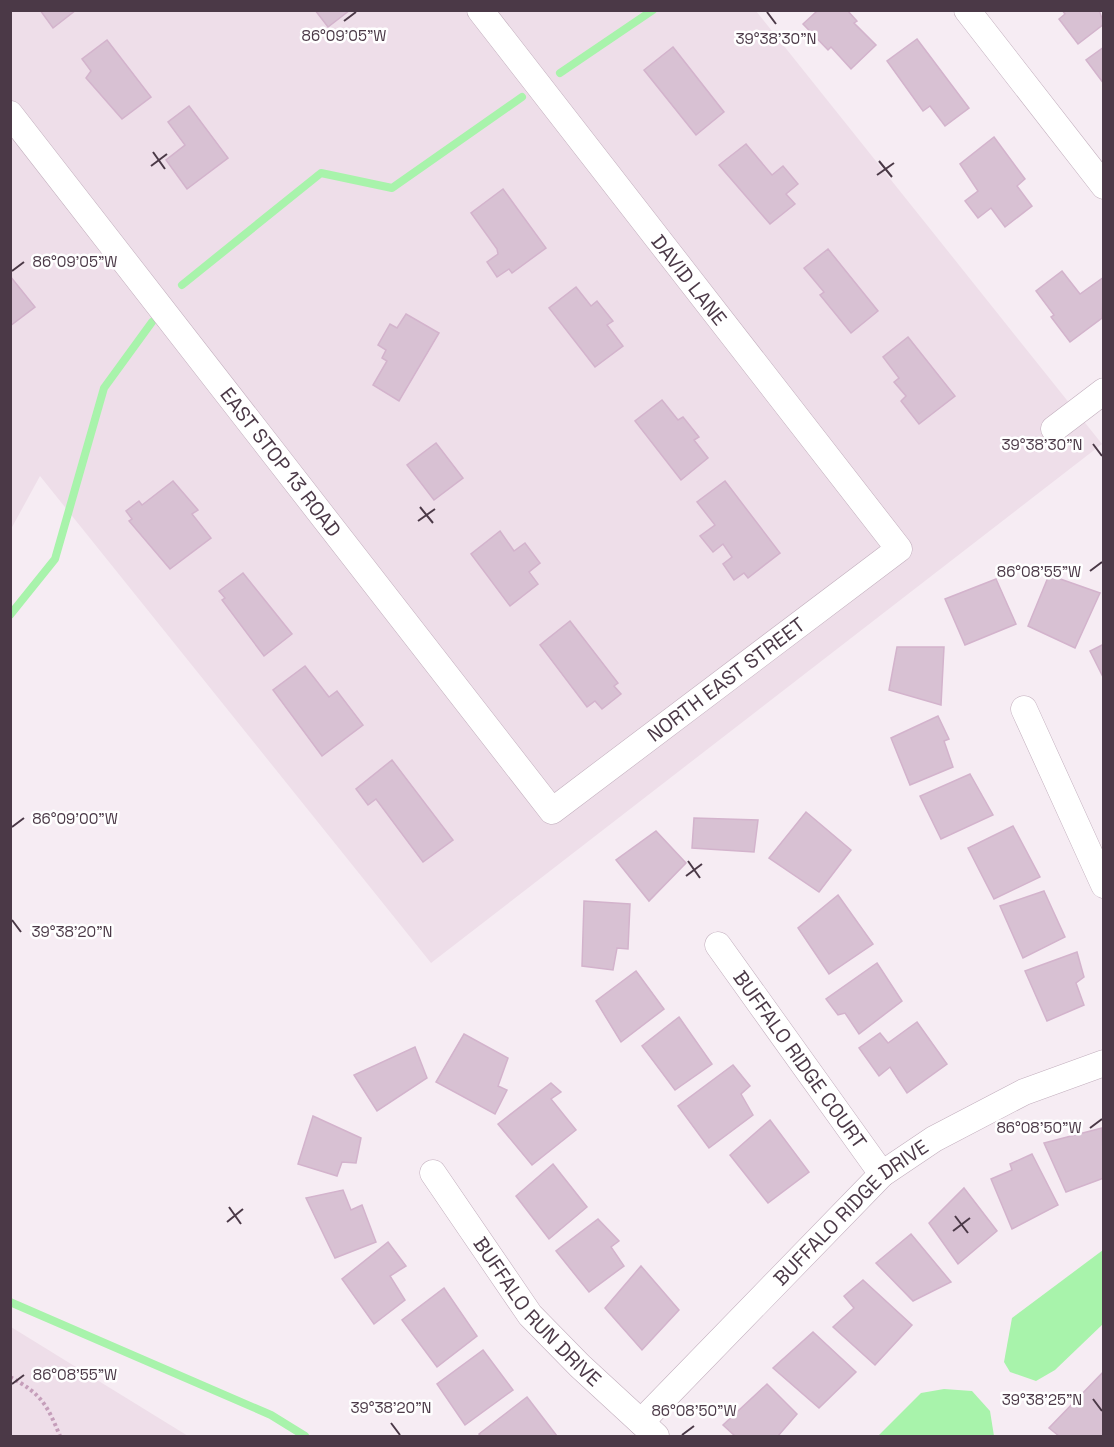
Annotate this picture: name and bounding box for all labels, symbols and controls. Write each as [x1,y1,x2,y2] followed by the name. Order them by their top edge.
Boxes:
[302,26,386,45] text: 86°09'05"W
[735,29,817,48] text: 39°38'30"N
[645,229,733,331] street label: DAVID LANE
[33,252,117,271] text: 86°09'05"W
[214,382,347,542] street label: EAST STOP 13 ROAD
[1001,435,1083,454] text: 39°38'30"N
[997,562,1081,581] text: 86°08'55"W
[642,611,810,748] street label: NORTH EAST STREET
[32,809,118,828] text: 86°09'00"W
[31,922,113,941] text: 39°38'20"N
[727,965,873,1154] street label: BUFFALO RIDGE COURT
[996,1118,1082,1137] text: 86°08'50"W
[768,1134,933,1291] street label: BUFFALO RIDGE DRIVE
[467,1232,607,1392] street label: BUFFALO RUN DRIVE
[33,1365,117,1384] text: 86°08'55"W
[1002,1390,1082,1409] text: 39°38'25"N
[350,1398,432,1417] text: 39°38'20"N
[651,1401,737,1420] text: 86°08'50"W

